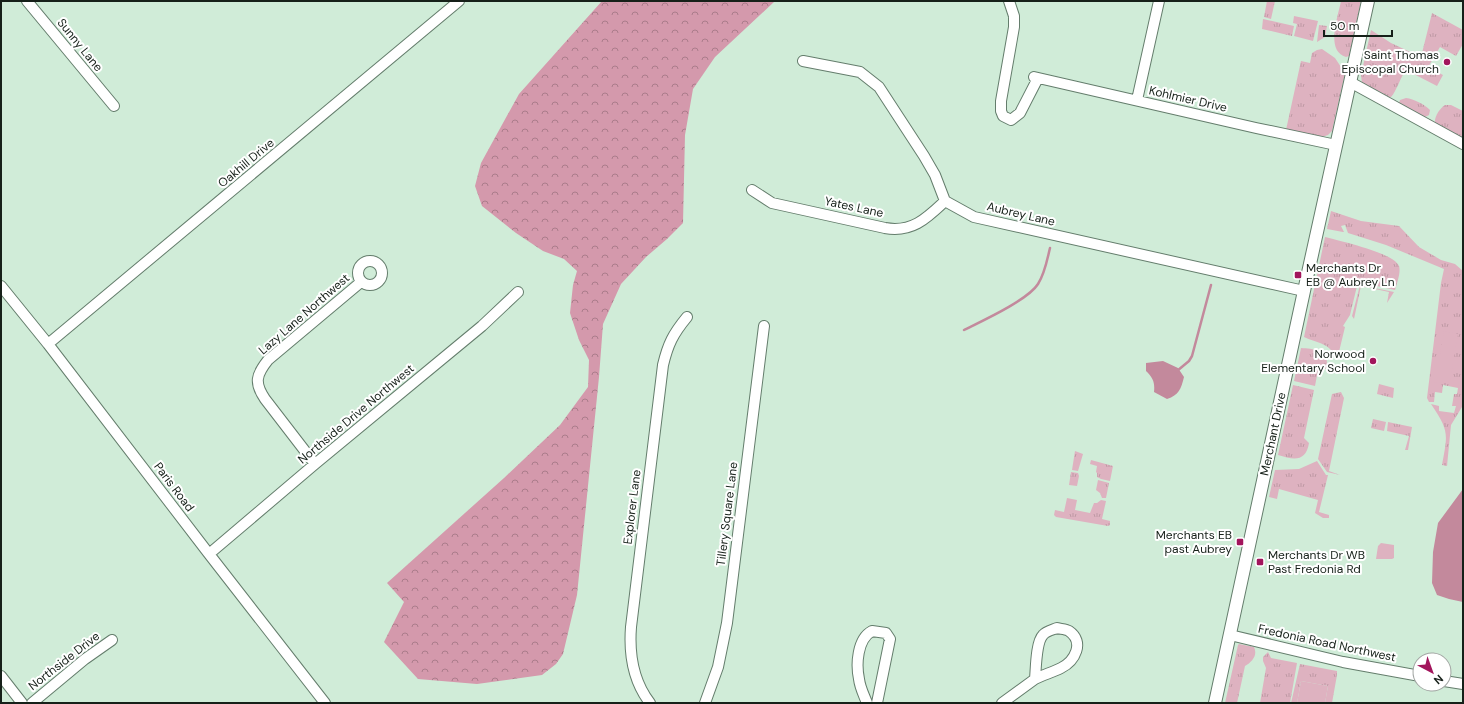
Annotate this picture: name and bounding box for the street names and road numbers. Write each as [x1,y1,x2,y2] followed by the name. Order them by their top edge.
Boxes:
[54,15,106,75] street label: Sunny Lane
[1147,82,1229,116] street label: Kohlmier Drive
[215,135,278,191] street label: Oakhill Drive
[823,193,885,221] street label: Yates Lane
[985,198,1057,230] street label: Aubrey Lane
[255,270,353,358] street label: Lazy Lane Northwest
[294,360,418,467] street label: Northside Drive Northwest
[1256,391,1290,477] street label: Merchant Drive
[150,459,198,515] street label: Paris Road
[713,461,741,567] street label: Tillery Square Lane
[619,469,645,545] street label: Explorer Lane
[1257,621,1398,665] street label: Fredonia Road Northwest
[25,628,103,694] street label: Northside Drive

